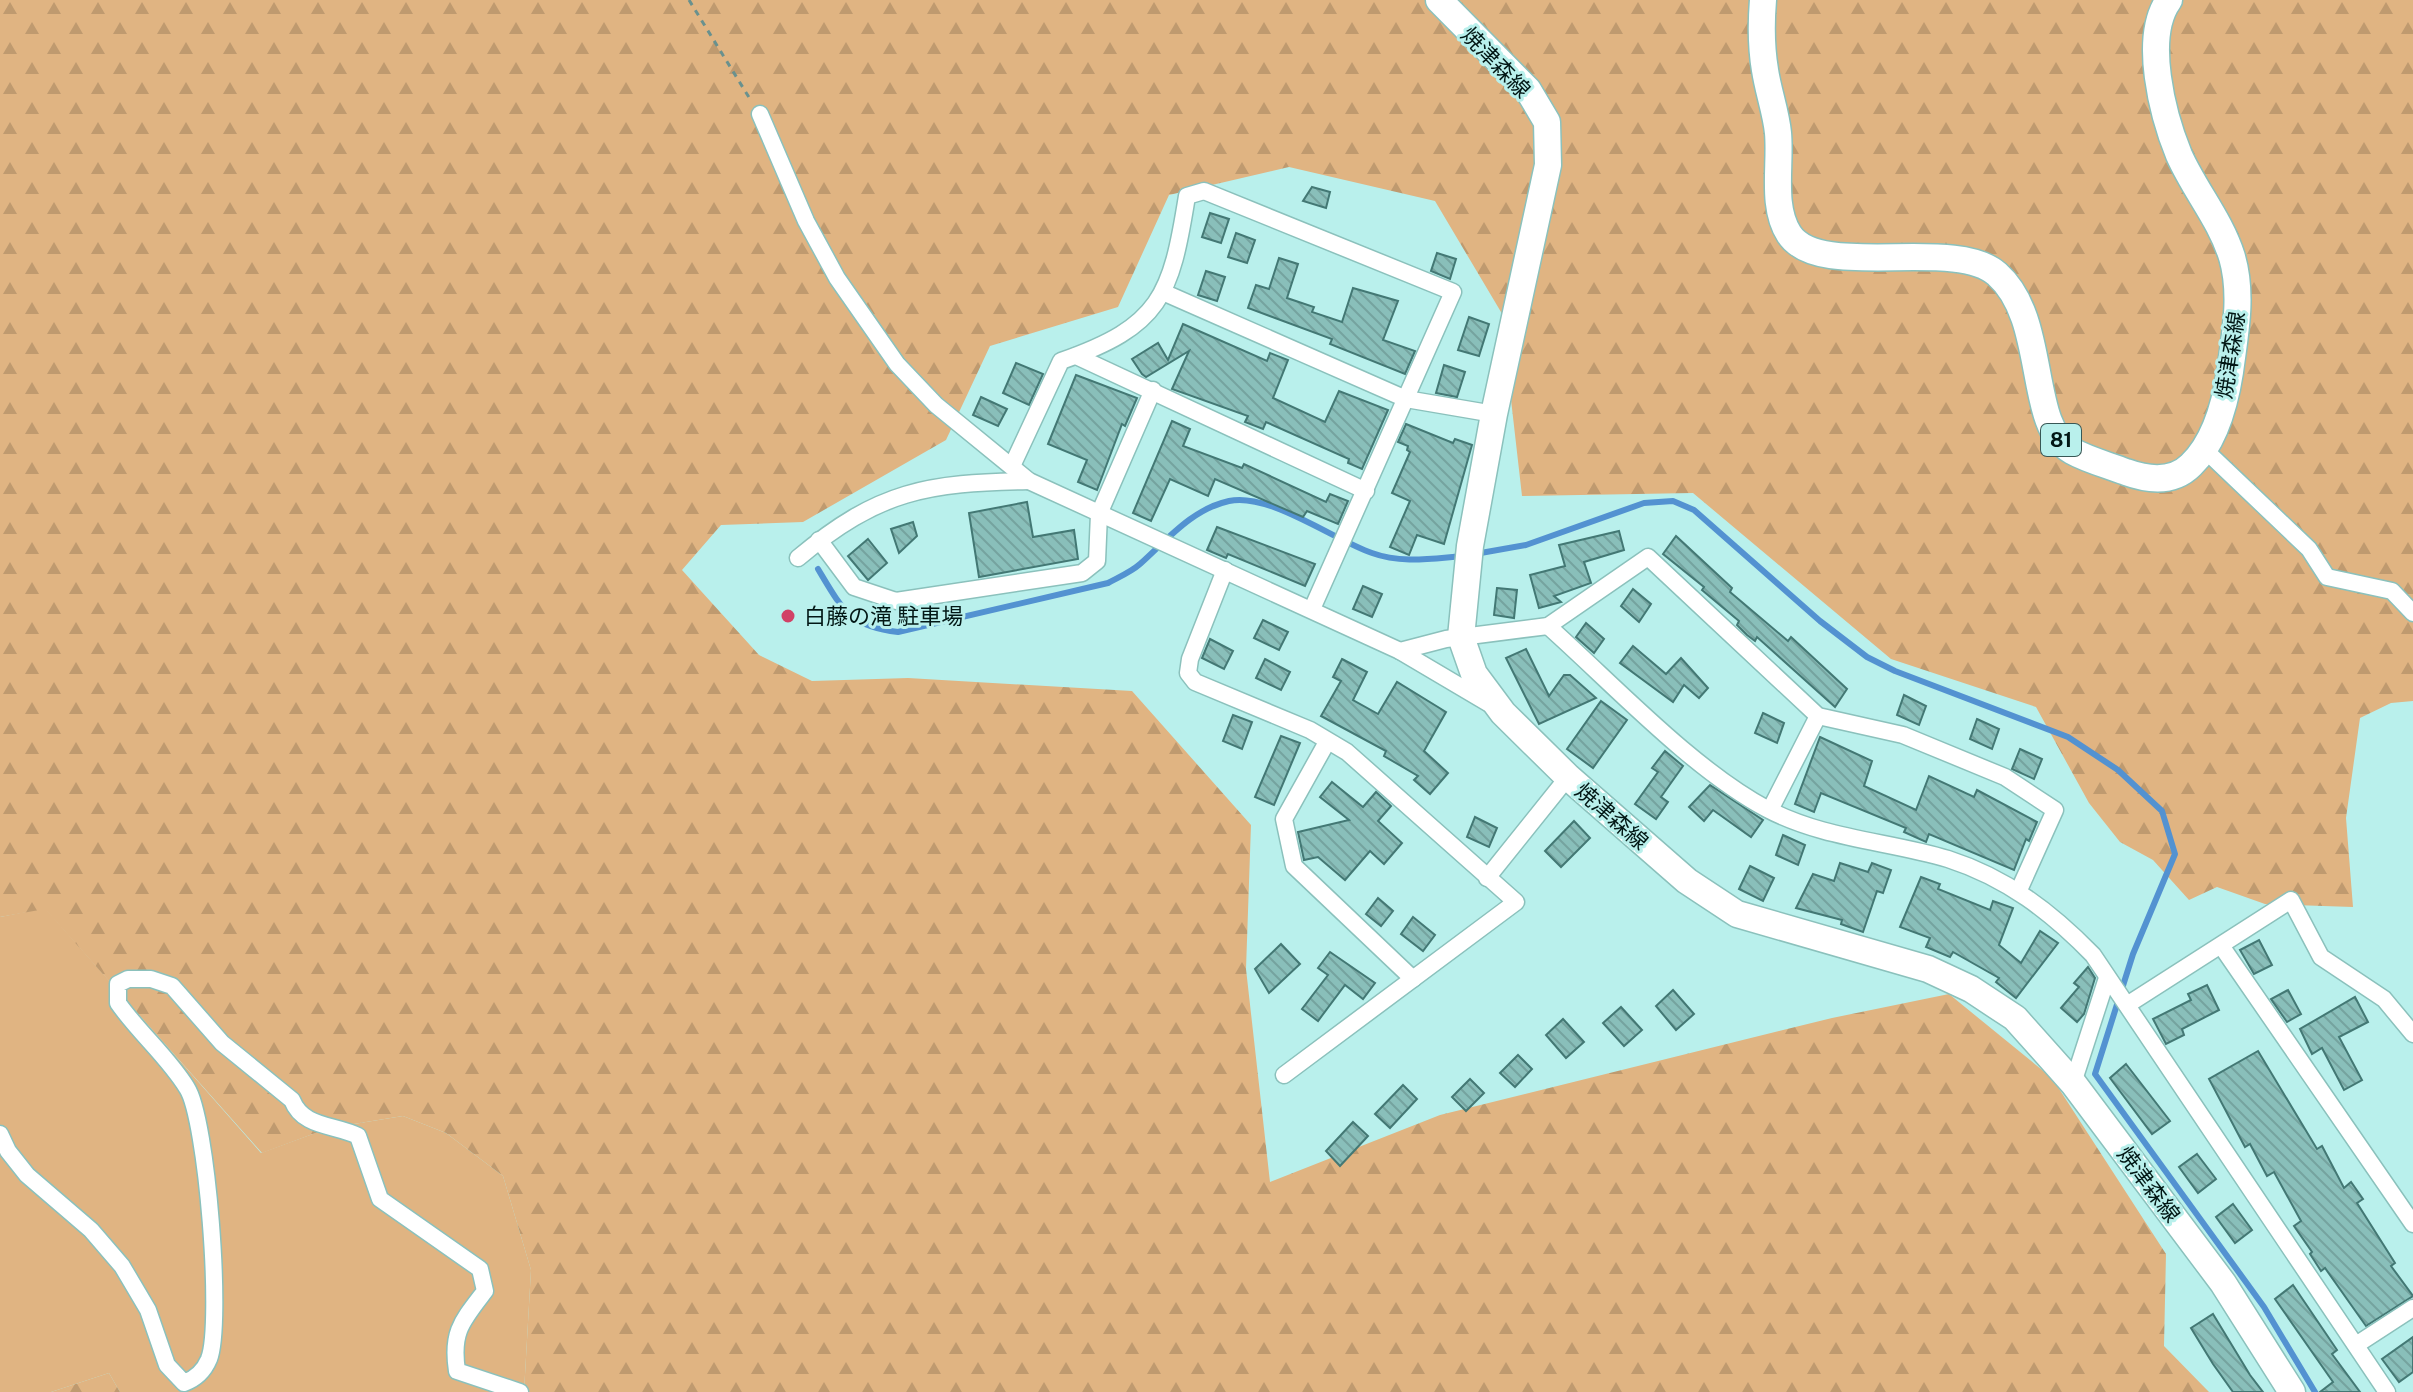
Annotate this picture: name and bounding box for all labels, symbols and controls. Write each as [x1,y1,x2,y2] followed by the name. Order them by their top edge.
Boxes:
[1456,21,1536,103] street label: 焼津森線
[2210,310,2250,400] street label: 焼津森線
[2041,424,2081,456] road number: 81
[804,603,963,629] place label: 白藤の滝 駐車場
[779,607,797,625] marker: 白藤の滝 駐車場
[1570,777,1654,855] street label: 焼津森線
[2112,1141,2186,1227] street label: 焼津森線

